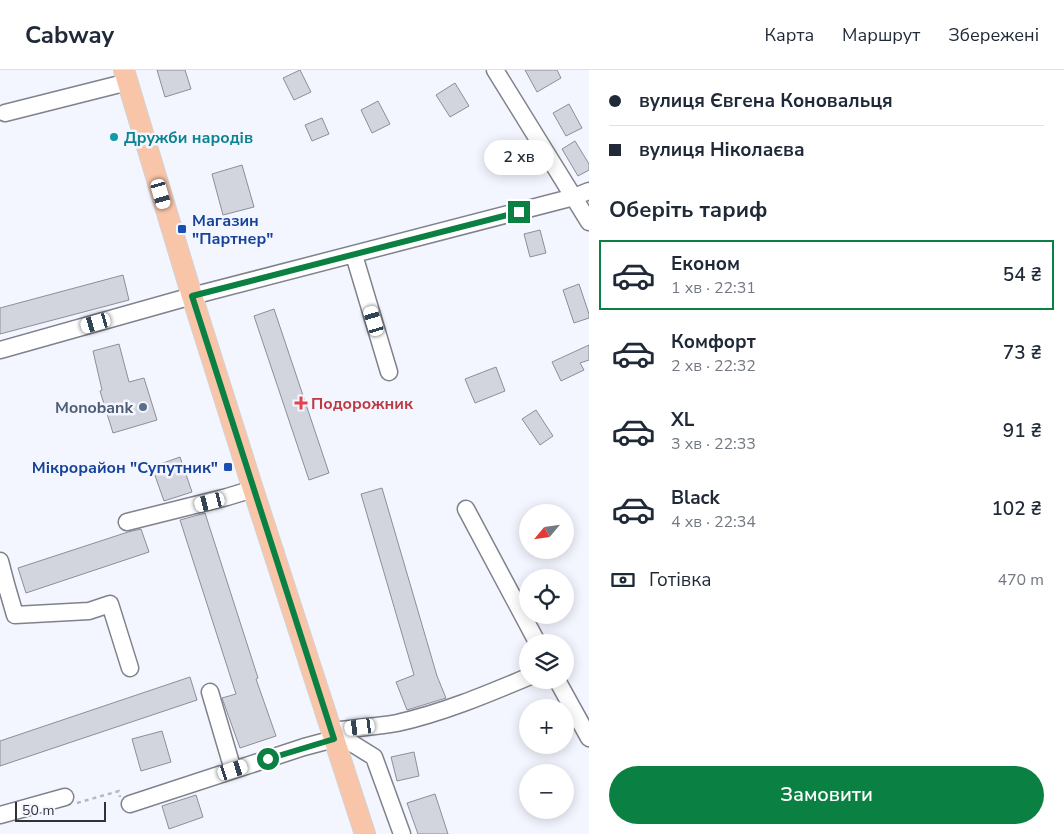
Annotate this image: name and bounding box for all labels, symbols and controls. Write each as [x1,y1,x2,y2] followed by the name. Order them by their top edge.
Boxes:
[25,19,114,51] text: Cabway
[765,23,814,47] text: Карта
[842,23,920,47] text: Маршрут
[948,23,1039,47] text: Збережені
[639,88,893,114] text: вулиця Євгена Коновальця
[124,127,253,149] place label: Дружби народів
[108,131,120,143] marker: Дружби народів
[639,137,805,163] text: вулиця Ніколаєва
[484,140,554,174] callout: 2 хв
[503,146,535,168] text: 2 хв
[149,178,172,210] car
[609,195,767,225] text: Оберіть тариф
[508,201,530,223] route end
[192,210,273,250] place label: Магазин "Партнер"
[176,223,188,235] marker: Магазин "Партнер"
[671,251,740,277] text: Економ
[611,253,656,298] icon: car
[1003,262,1042,288] text: 54 ₴
[671,277,756,299] text: 1 хв · 22:31
[362,304,385,338] car
[79,312,112,334] car
[671,329,756,355] text: Комфорт
[611,331,656,376] icon: car
[1003,340,1042,366] text: 73 ₴
[671,355,756,377] text: 2 хв · 22:32
[311,393,414,415] place label: Подорожник
[55,397,133,419] place label: Monobank
[295,397,307,409] marker: Подорожник
[137,401,149,413] marker: Monobank
[671,407,694,433] text: XL
[611,409,656,454] icon: car
[1003,418,1042,444] text: 91 ₴
[671,433,756,455] text: 3 хв · 22:33
[32,457,218,479] place label: Мікрорайон "Супутник"
[222,461,234,473] marker: Мікрорайон "Супутник"
[671,485,720,511] text: Black
[611,487,656,532] icon: car
[193,491,226,513] car
[991,496,1042,522] text: 102 ₴
[519,504,574,559] north arrow
[519,504,574,819] map controls
[671,511,756,533] text: 4 хв · 22:34
[609,566,637,594] icon: cash
[649,567,711,593] text: Готівка
[519,569,574,624] button: locate
[997,569,1044,591] text: 470 m
[519,634,574,689] button: layers
[519,699,574,754] button: +
[344,718,375,736] car
[257,748,279,770] route start
[216,758,249,782] car
[519,764,574,819] button: −
[609,766,1044,824] button: Замовити
[15,799,106,822] scale bar
[22,801,54,820] text: 50 m

